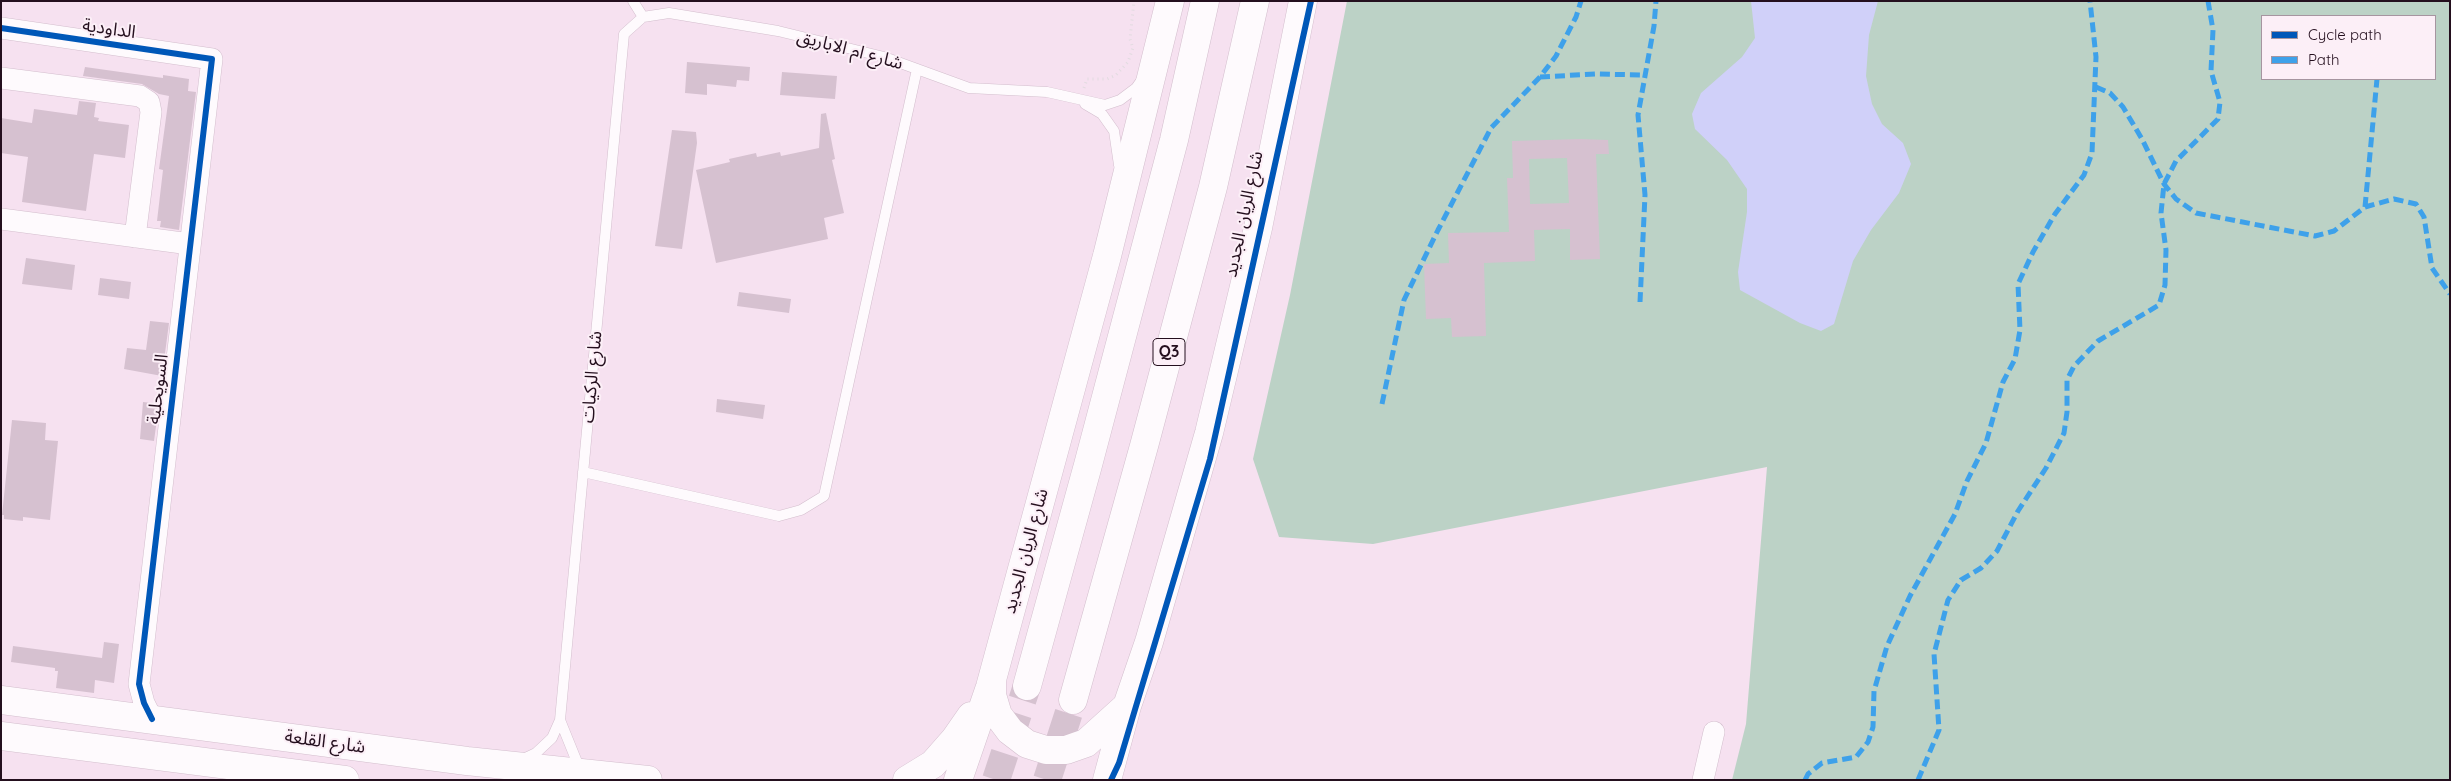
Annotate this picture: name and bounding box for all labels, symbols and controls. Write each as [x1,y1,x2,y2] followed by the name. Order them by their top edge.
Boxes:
[81,15,137,43] street label: الداودية
[2261,15,2436,80] legend
[795,25,905,75] street label: شارع ام الاباريق
[2308,25,2382,44] text: Cycle path
[2308,50,2340,69] text: Path
[1220,149,1268,279] street label: شارع الريان الجديد
[577,330,607,424] street label: شارع الركيات
[1153,338,1185,366] road number: Q3
[143,353,173,425] street label: السويحلية
[999,486,1053,616] street label: شارع الريان الجديد
[283,726,367,758] street label: شارع القلعة

